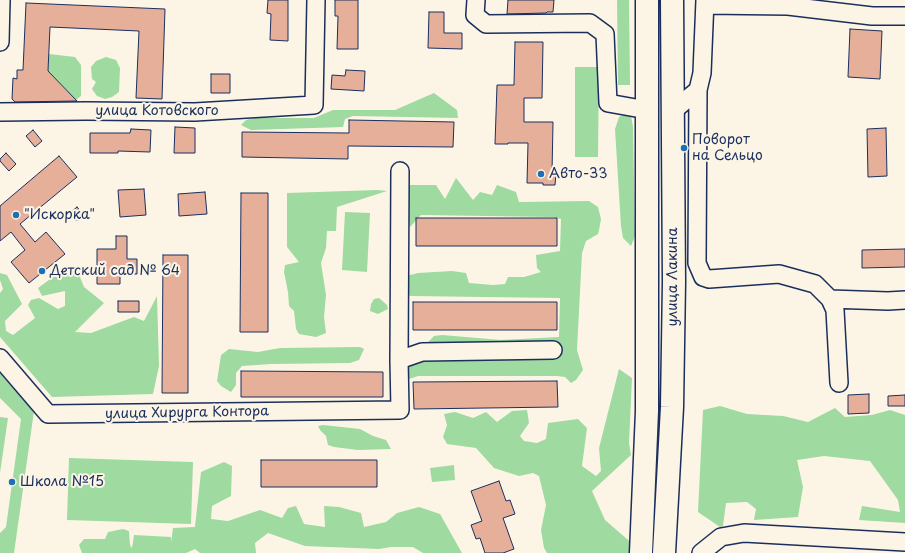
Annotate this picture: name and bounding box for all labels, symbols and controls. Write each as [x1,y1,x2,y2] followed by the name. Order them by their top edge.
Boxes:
[95,103,219,119] street label: улица Котовского
[692,132,763,164] place label: Поворот на Сельцо
[679,143,689,153] marker: Поворот на Сельцо
[549,166,607,182] place label: Авто-33
[536,169,546,179] marker: Авто-33
[24,207,95,223] place label: "Искорка"
[11,210,21,220] marker: "Искорка"
[665,227,681,327] street label: улица Лакина
[50,263,180,279] place label: Детский сад № 64
[37,266,47,276] marker: Детский сад № 64
[105,403,269,423] street label: улица Хирурга Контора
[20,474,104,490] place label: Школа №15
[7,477,17,487] marker: Школа №15

